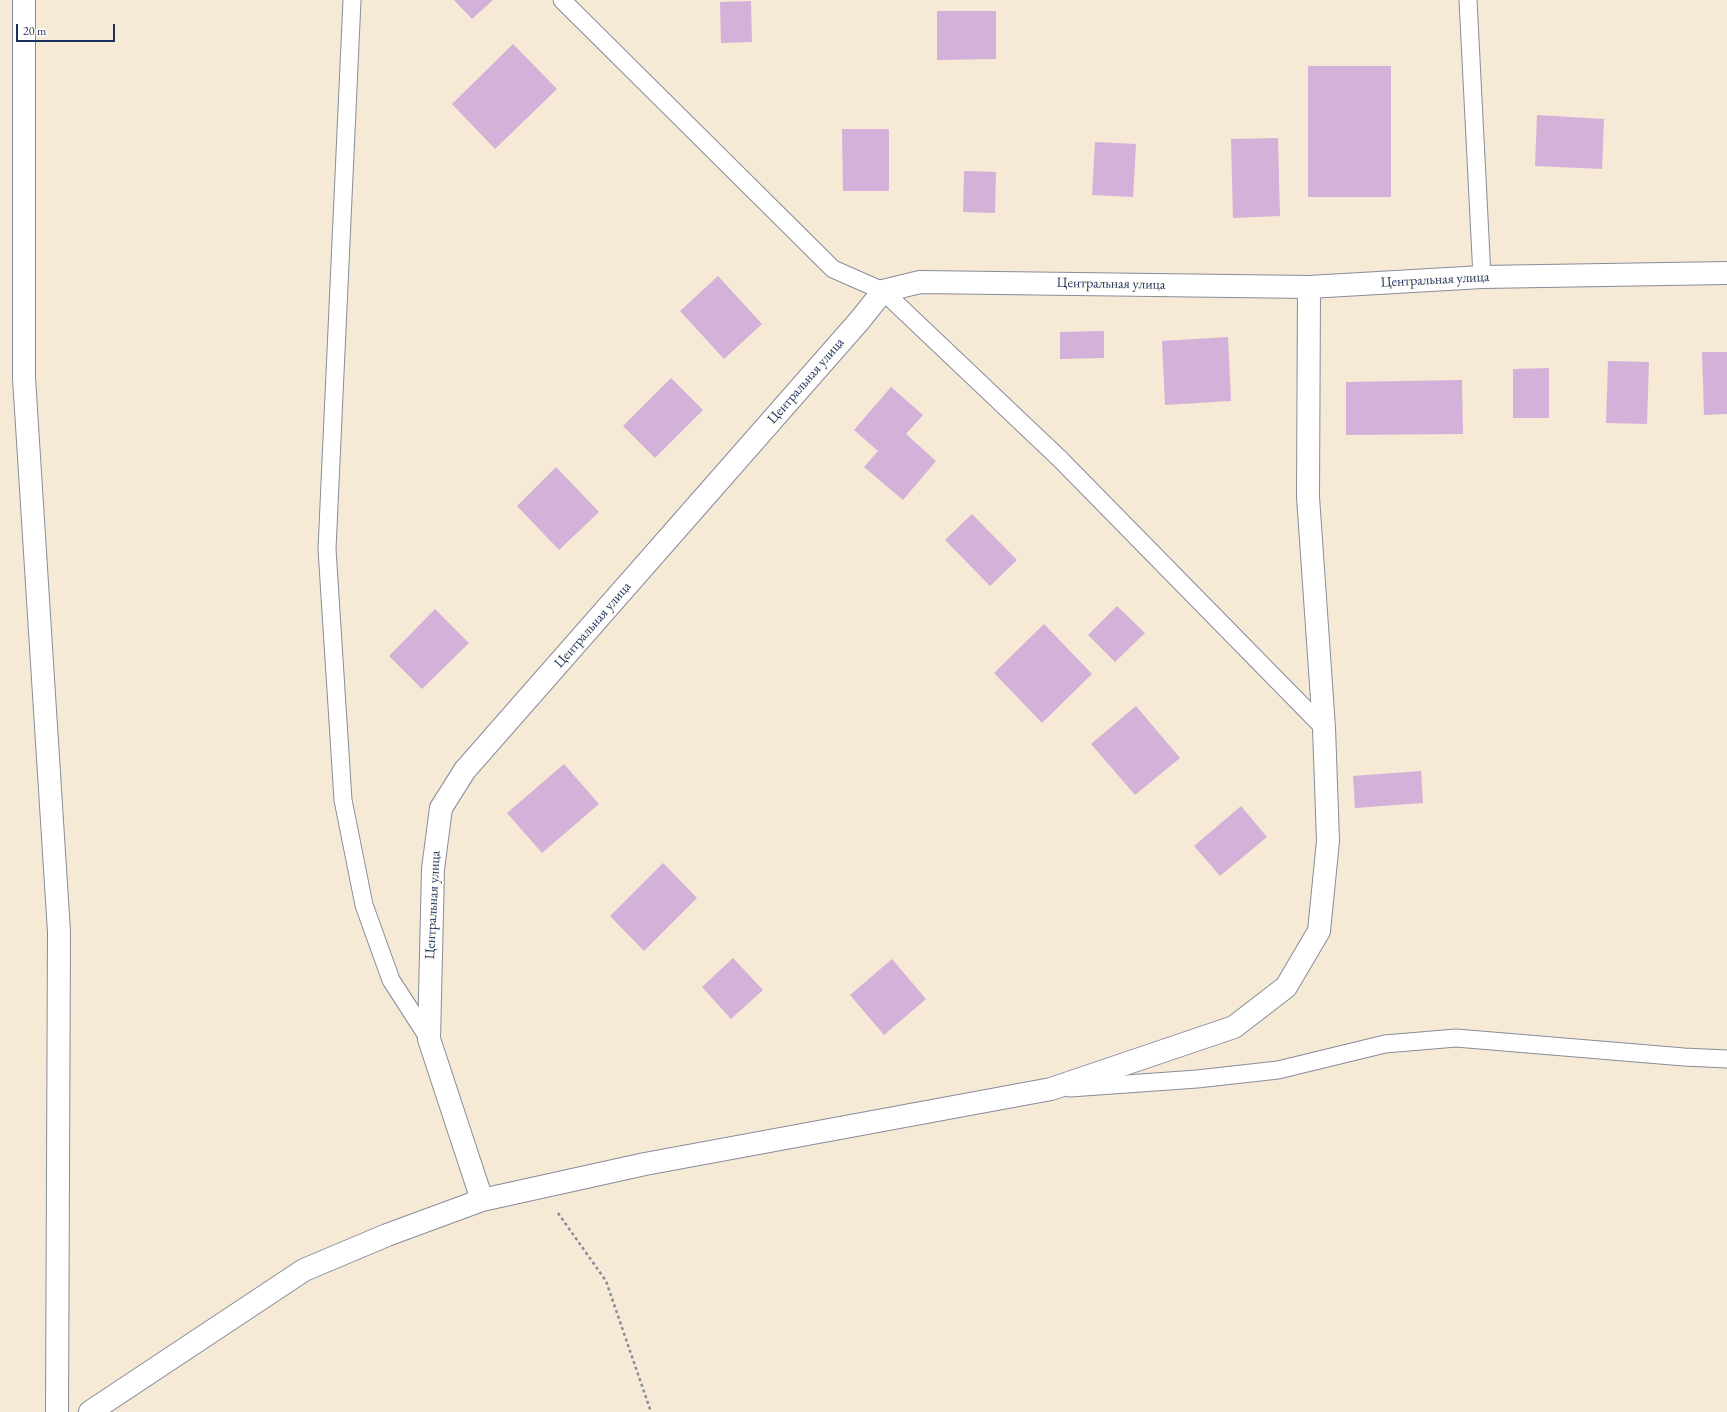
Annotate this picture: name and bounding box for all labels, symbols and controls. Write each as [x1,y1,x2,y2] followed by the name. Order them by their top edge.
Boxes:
[18,16,117,42] scale bar
[23,23,46,39] text: 20 m
[1380,269,1490,291] street label: Центральная улица
[1056,275,1166,293] street label: Центральная улица
[764,334,848,428] street label: Центральная улица
[551,578,635,672] street label: Центральная улица
[422,850,444,960] street label: Центральная улица

